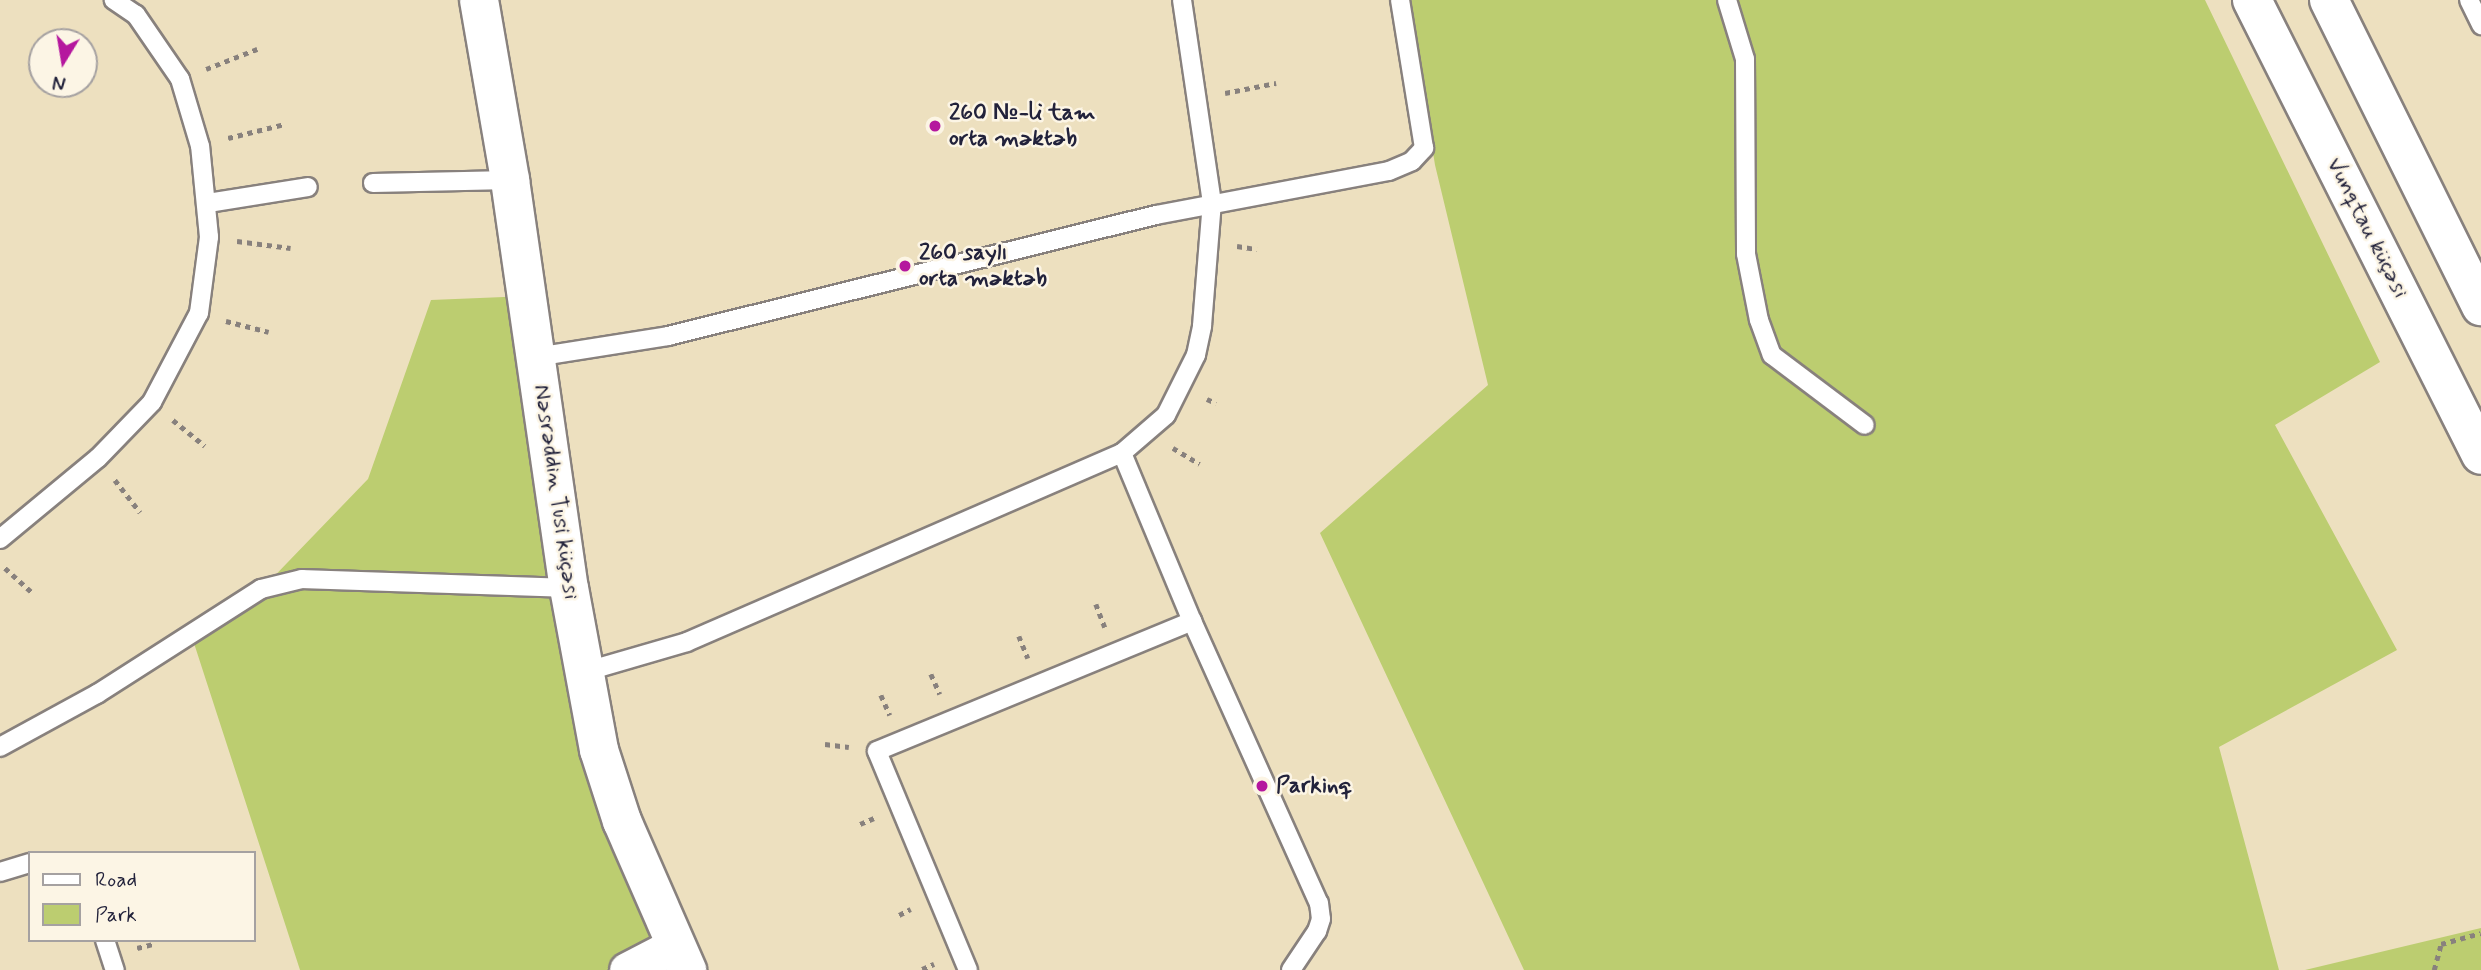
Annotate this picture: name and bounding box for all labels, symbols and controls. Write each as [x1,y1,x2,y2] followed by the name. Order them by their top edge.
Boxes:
[28,28,98,98] north arrow
[51,69,68,96] text: N
[949,99,1095,153] place label: 260 №-li tam orta məktəb
[927,118,943,134] marker: 260 №-li tam orta məktəb
[2320,153,2414,303] street label: Vunqtau küçəsi
[919,239,1040,293] place label: 260 saylı orta məktəb
[897,258,913,274] marker: 260 saylı orta məktəb
[527,383,585,601] street label: Nəsrəddin Tusi küçəsi
[1276,772,1352,800] place label: Parkinq
[1254,778,1270,794] marker: Parkinq
[28,851,256,942] legend
[95,866,137,894] text: Road
[95,901,137,929] text: Park

